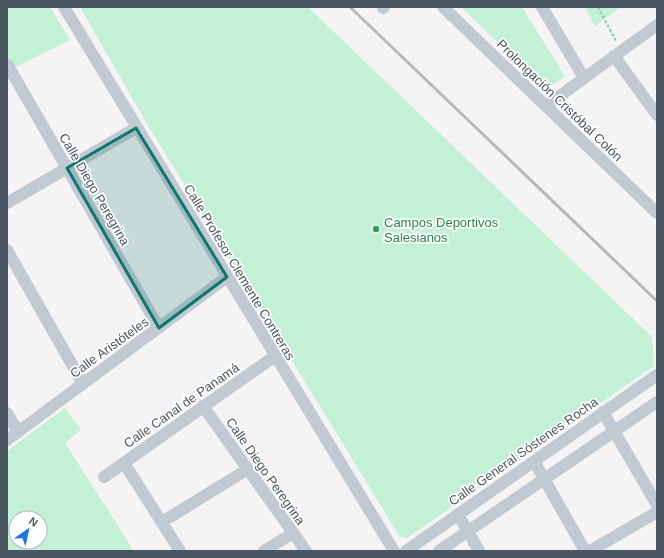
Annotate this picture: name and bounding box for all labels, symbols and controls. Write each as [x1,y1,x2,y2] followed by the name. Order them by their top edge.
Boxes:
[494,36,625,164] street label: Prolongación Cristóbal Colón
[56,130,133,249] street label: Calle Diego Peregrina
[181,182,298,363] street label: Calle Profesor Clemente Contreras
[384,215,499,245] place label: Campos Deportivos Salesianos
[371,224,381,234] marker: Campos Deportivos Salesianos
[67,314,152,381] street label: Calle Aristóteles
[121,359,242,451] street label: Calle Canal de Panamá
[446,394,601,509] street label: Calle General Sóstenes Rocha
[223,415,309,528] street label: Calle Diego Peregrina
[8,510,48,550] north arrow
[27,515,40,529] text: N

